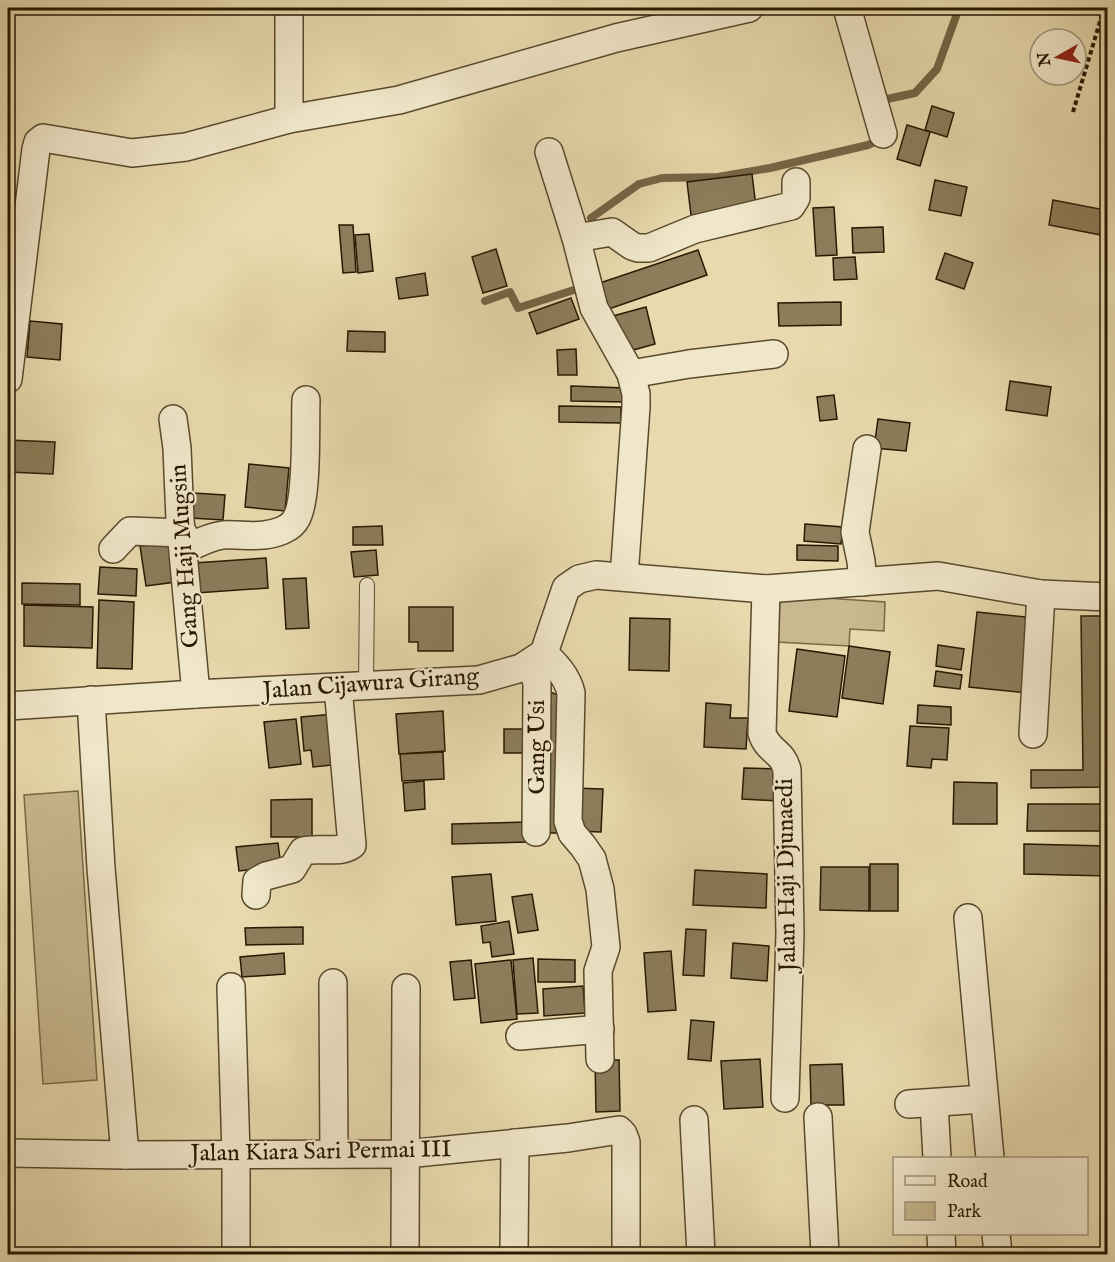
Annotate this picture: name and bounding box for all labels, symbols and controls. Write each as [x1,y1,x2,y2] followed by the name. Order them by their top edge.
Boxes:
[1028,27,1088,87] north arrow
[1034,50,1056,68] text: N
[163,463,207,649] street label: Gang Haji Mugsin
[259,661,481,707] street label: Jalan Cijawura Girang
[522,699,553,795] street label: Gang Usi
[770,778,804,975] street label: Jalan Haji Djunaedi
[187,1134,452,1170] street label: Jalan Kiara Sari Permai III
[893,1157,1088,1235] legend
[947,1171,988,1194] text: Road
[947,1201,982,1224] text: Park

